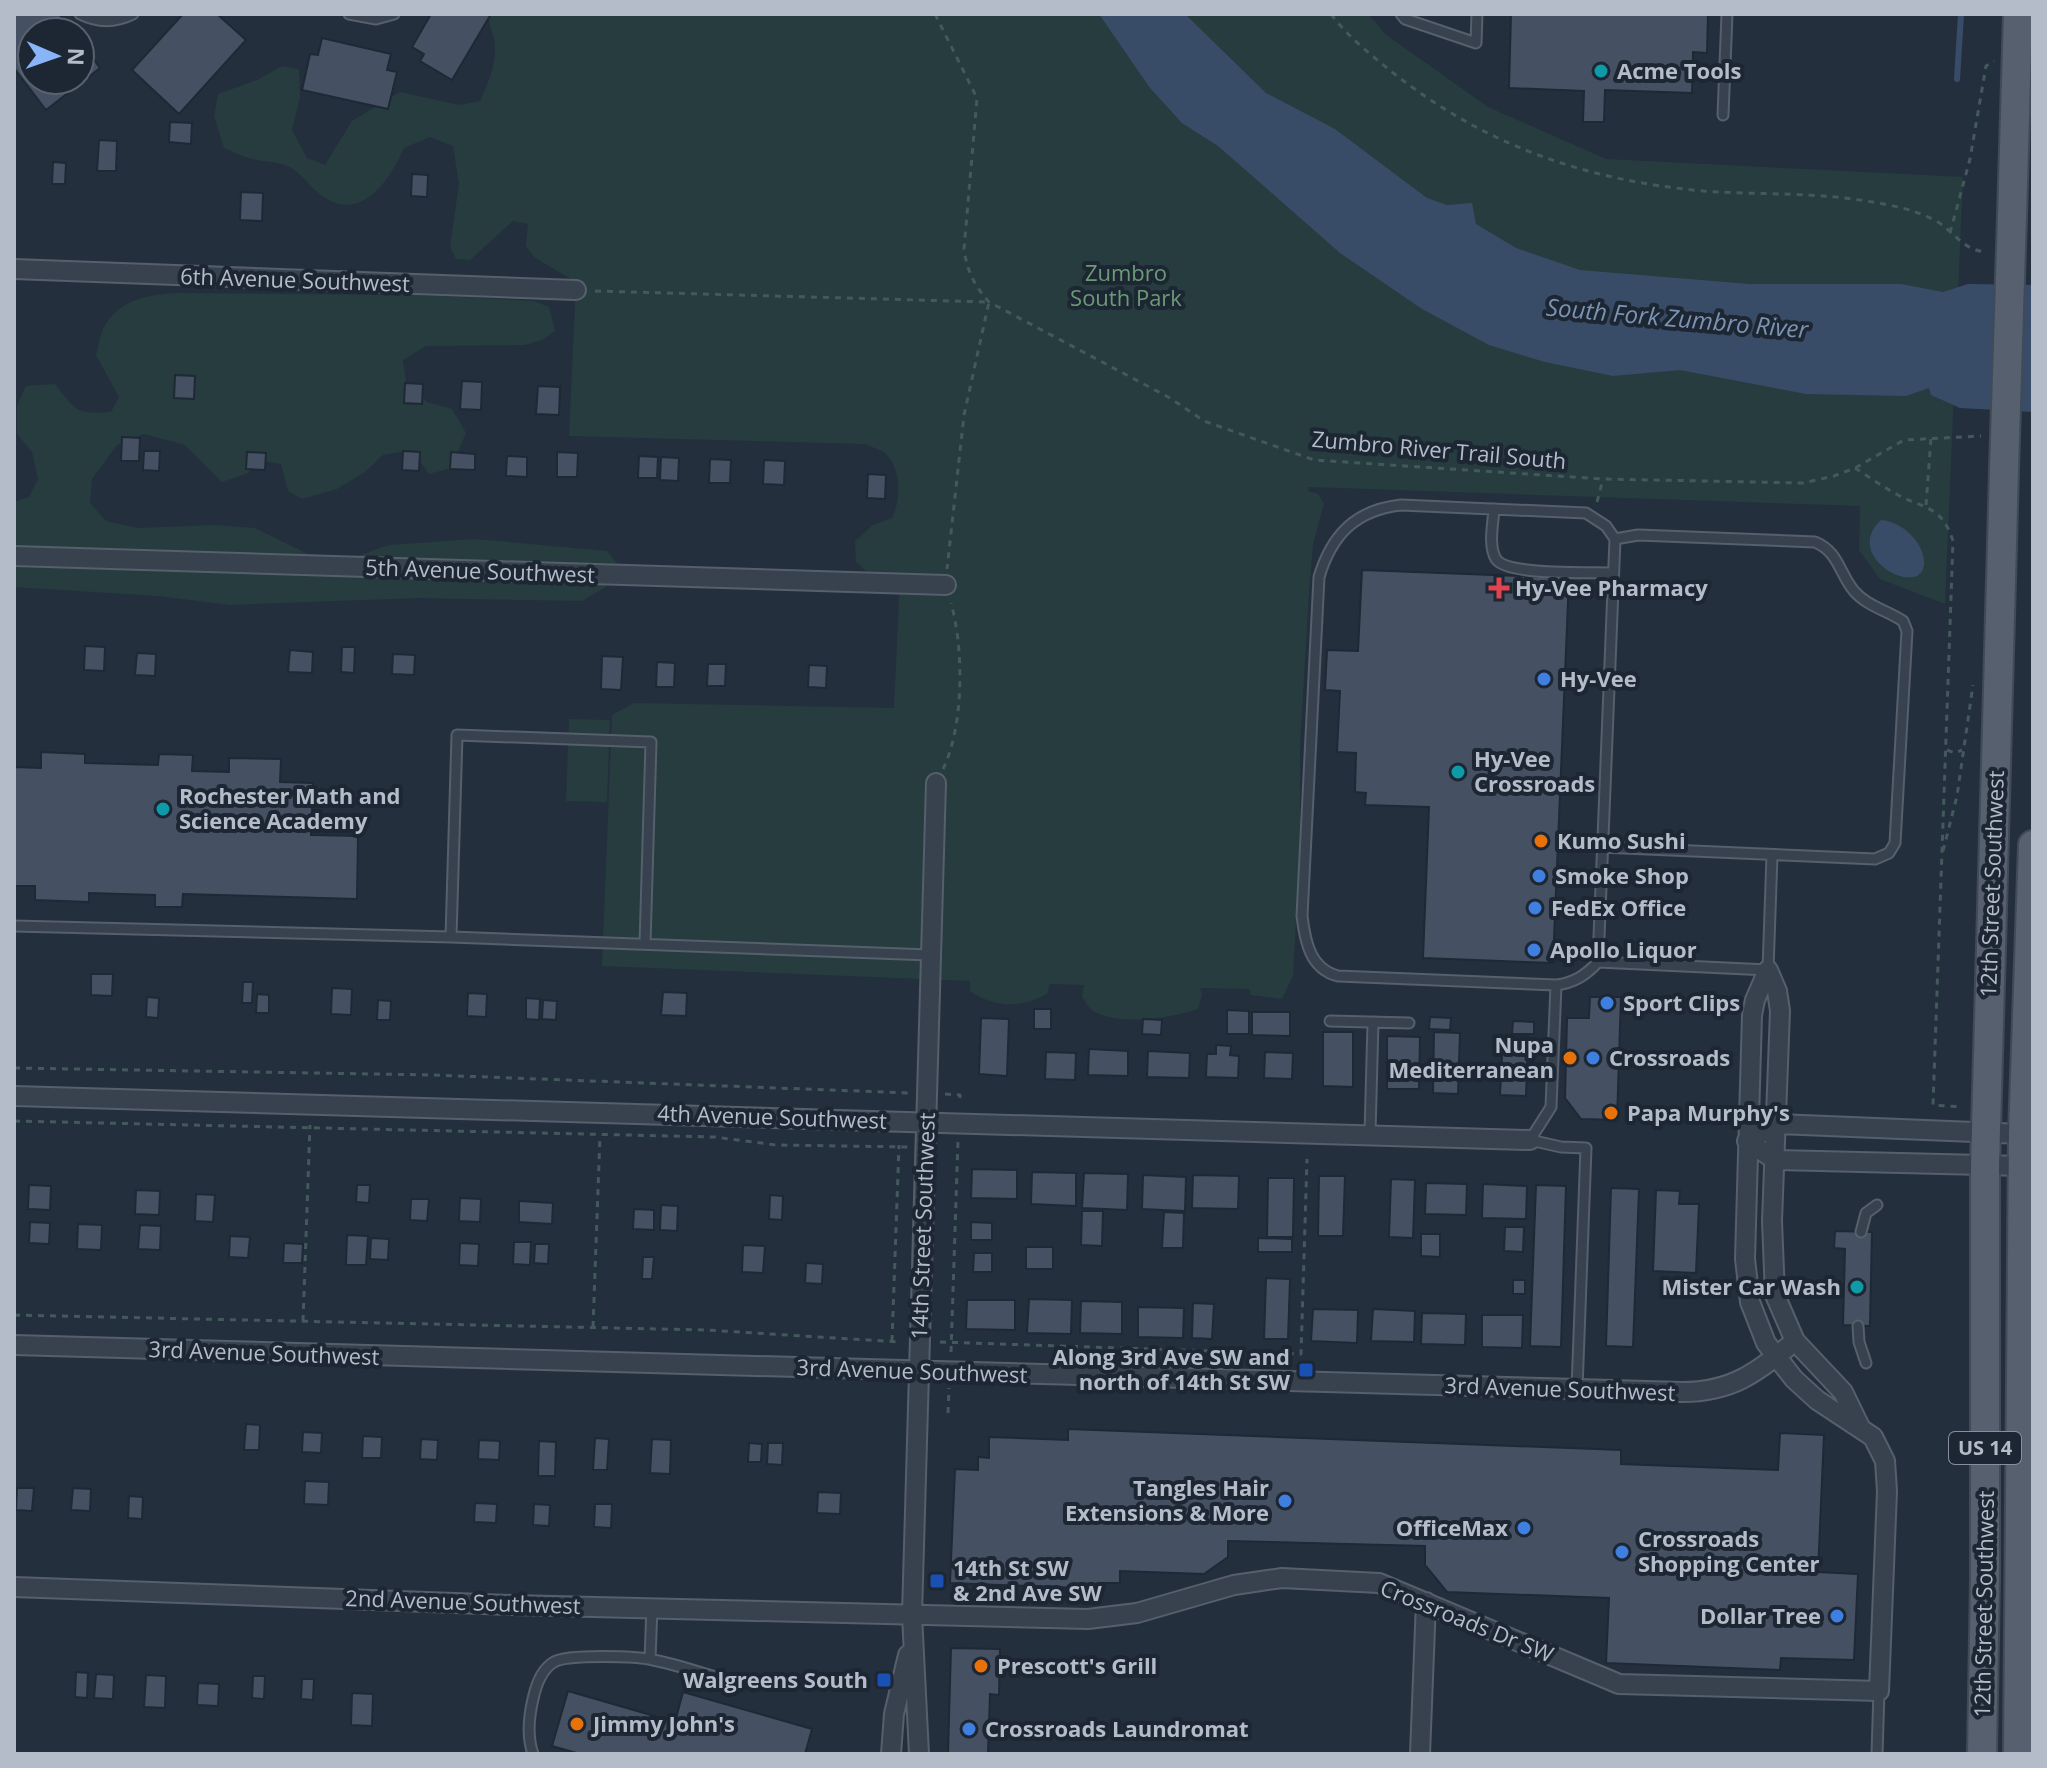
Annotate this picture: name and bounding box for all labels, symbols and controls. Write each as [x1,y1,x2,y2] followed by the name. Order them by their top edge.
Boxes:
[16,16,96,96] north arrow
[62,47,92,66] text: N
[1617,55,1742,85] place label: Acme Tools
[1592,62,1610,80] marker: Acme Tools
[1070,257,1182,312] park label: Zumbro South Park
[180,260,411,298] street label: 6th Avenue Southwest
[1545,290,1811,346] water label: South Fork Zumbro River
[1311,423,1568,475] street label: Zumbro River Trail South
[365,551,596,589] street label: 5th Avenue Southwest
[1515,572,1708,602] place label: Hy-Vee Pharmacy
[1490,579,1508,597] marker: Hy-Vee Pharmacy
[1560,663,1637,693] place label: Hy-Vee
[1535,670,1553,688] marker: Hy-Vee
[1474,743,1595,798] place label: Hy-Vee Crossroads
[1449,763,1467,781] marker: Hy-Vee Crossroads
[1972,770,2010,998] street label: 12th Street Southwest
[179,780,401,835] place label: Rochester Math and Science Academy
[154,800,172,818] marker: Rochester Math and Science Academy
[1557,825,1686,855] place label: Kumo Sushi
[1532,832,1550,850] marker: Kumo Sushi
[1555,860,1689,890] place label: Smoke Shop
[1530,867,1548,885] marker: Smoke Shop
[1551,892,1686,922] place label: FedEx Office
[1526,899,1544,917] marker: FedEx Office
[1550,934,1697,964] place label: Apollo Liquor
[1525,941,1543,959] marker: Apollo Liquor
[1623,987,1740,1017] place label: Sport Clips
[1598,994,1616,1012] marker: Sport Clips
[1389,1029,1554,1084] place label: Nupa Mediterranean
[1609,1042,1730,1072] place label: Crossroads
[1561,1049,1579,1067] marker: Nupa Mediterranean
[1584,1049,1602,1067] marker: Crossroads
[657,1097,888,1135] street label: 4th Avenue Southwest
[1627,1097,1790,1127] place label: Papa Murphy's
[1602,1104,1620,1122] marker: Papa Murphy's
[903,1112,941,1340] street label: 14th Street Southwest
[1661,1271,1841,1301] place label: Mister Car Wash
[1848,1278,1866,1296] marker: Mister Car Wash
[148,1333,380,1371] street label: 3rd Avenue Southwest
[1053,1341,1291,1396] place label: Along 3rd Ave SW and north of 14th St SW
[796,1351,1028,1389] street label: 3rd Avenue Southwest
[1297,1361,1315,1379] marker: Along 3rd Ave SW and north of 14th St SW
[1444,1369,1676,1407] street label: 3rd Avenue Southwest
[1949,1432,2021,1464] road number: US 14
[1065,1472,1269,1527] place label: Tangles Hair Extensions & More
[1966,1490,2000,1718] street label: 12th Street Southwest
[1276,1492,1294,1510] marker: Tangles Hair Extensions & More
[1396,1512,1508,1542] place label: OfficeMax
[1515,1519,1533,1537] marker: OfficeMax
[1638,1523,1819,1578] place label: Crossroads Shopping Center
[1613,1543,1631,1561] marker: Crossroads Shopping Center
[953,1552,1102,1607] place label: 14th St SW & 2nd Ave SW
[928,1572,946,1590] marker: 14th St SW & 2nd Ave SW
[1376,1572,1558,1668] street label: Crossroads Dr SW
[345,1582,581,1620] street label: 2nd Avenue Southwest
[1700,1600,1821,1630] place label: Dollar Tree
[1828,1607,1846,1625] marker: Dollar Tree
[997,1650,1157,1680] place label: Prescott's Grill
[972,1657,990,1675] marker: Prescott's Grill
[683,1664,868,1694] place label: Walgreens South
[875,1671,893,1689] marker: Walgreens South
[591,1708,735,1738] place label: Jimmy John's
[985,1713,1249,1743] place label: Crossroads Laundromat
[568,1715,586,1733] marker: Jimmy John's
[960,1720,978,1738] marker: Crossroads Laundromat

